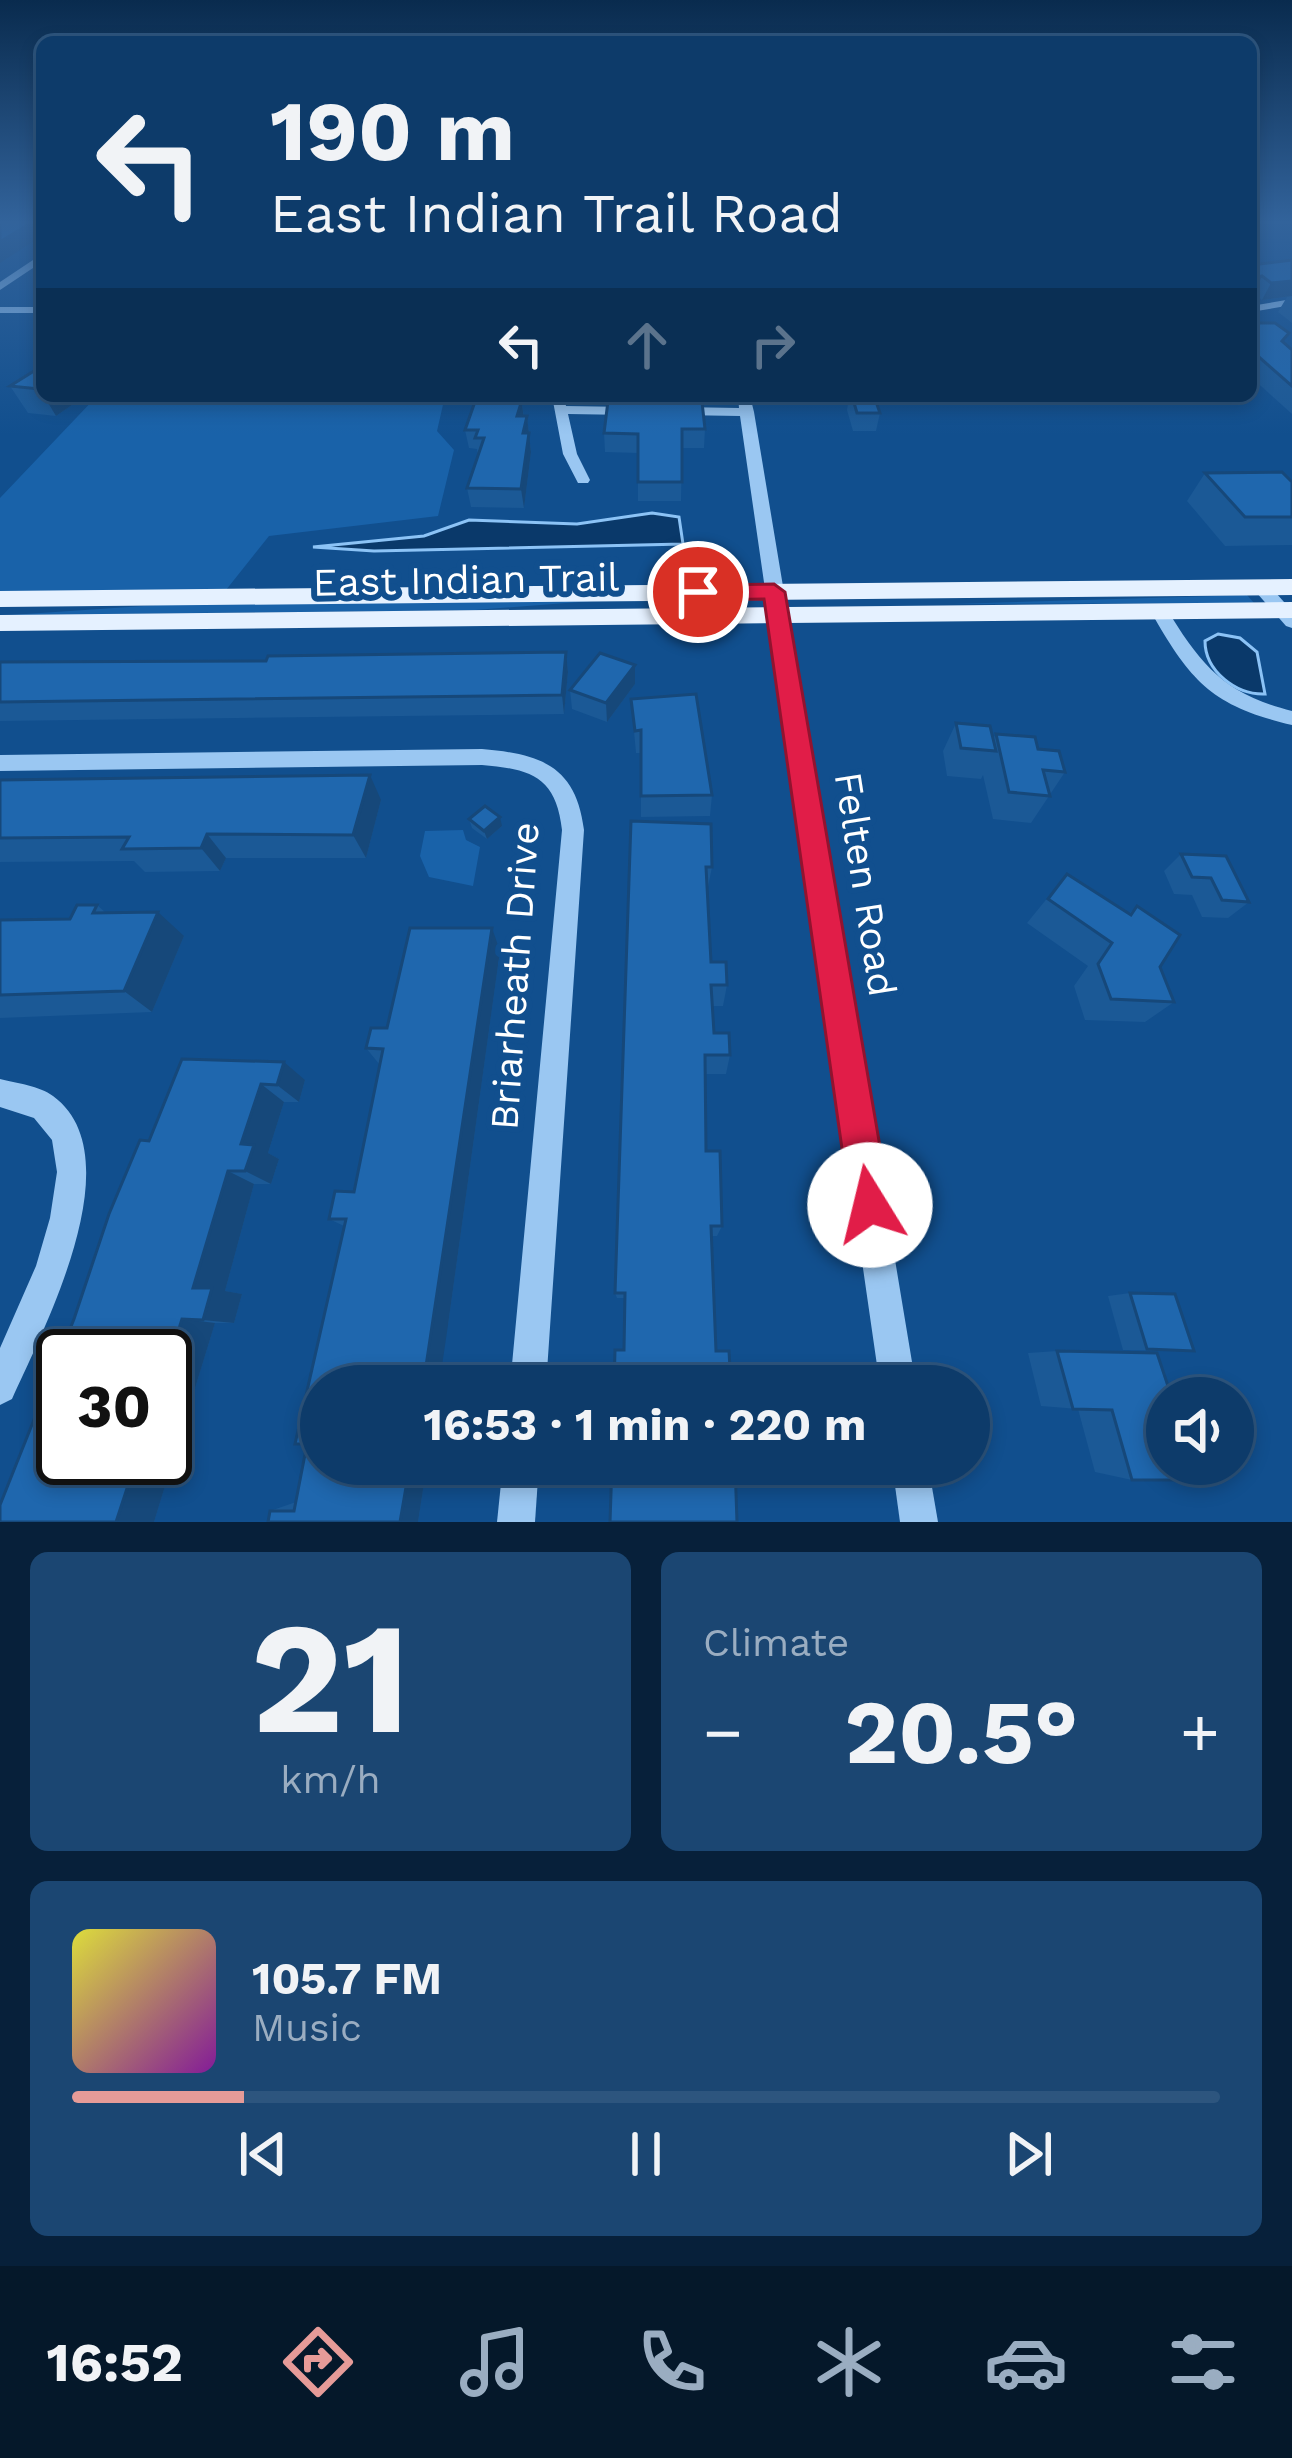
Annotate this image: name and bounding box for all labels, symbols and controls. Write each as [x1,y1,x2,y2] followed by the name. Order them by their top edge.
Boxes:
[270,82,515,180] text: 190 m
[72,84,228,240] icon: left
[270,182,843,245] text: East Indian Trail Road
[488,312,554,378] icon: left
[614,312,680,378] icon: ahead
[740,312,806,378] icon: right
[647,541,749,643] pin
[312,554,620,605] street label: East Indian Trail
[665,559,731,625] icon: arrive
[826,769,905,1000] street label: Felten Road
[481,821,548,1131] street label: Briarheath Drive
[807,1142,933,1268] position arrow
[36,1329,192,1485] speed limit sign: 30
[1146,1377,1254,1485] map controls
[1146,1377,1254,1485] button: sound
[424,1398,866,1451] text: 16:53 · 1 min · 220 m
[250,1587,411,1770] text: 21
[703,1620,849,1665] text: Climate
[845,1679,1078,1785] text: 20.5°
[703,1694,743,1771] text: −
[1180,1694,1220,1771] text: +
[280,1757,381,1802] text: km/h
[252,1952,442,2005] text: 105.7 FM
[252,2005,362,2050] text: Music
[230,2121,296,2187] icon: previous
[613,2121,679,2187] icon: pause
[996,2121,1062,2187] icon: next
[276,2320,360,2404] icon: directions
[453,2320,537,2404] icon: music
[630,2320,714,2404] icon: phone
[807,2320,891,2404] icon: climate
[984,2320,1068,2404] icon: car
[1161,2320,1245,2404] icon: filters
[47,2331,183,2394] text: 16:52

